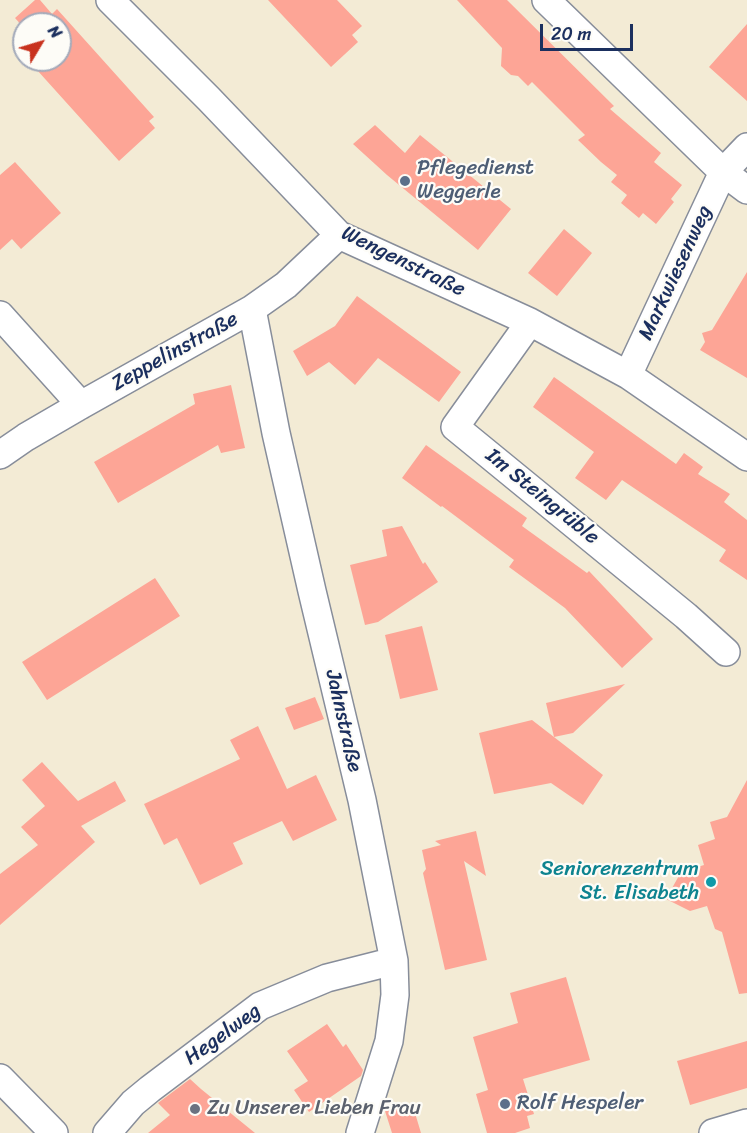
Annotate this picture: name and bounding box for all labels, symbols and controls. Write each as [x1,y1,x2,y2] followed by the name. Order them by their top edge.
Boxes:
[12,12,72,72] north arrow
[543,12,636,50] scale bar
[551,18,591,50] text: 20 m
[40,19,70,45] text: N
[417,156,534,206] place label: Pflegedienst Weggerle
[398,174,412,188] marker: Pflegedienst Weggerle
[634,202,718,344] street label: Markwiesenweg
[337,221,469,303] street label: Wengenstraße
[107,307,243,397] street label: Zeppelinstraße
[480,444,604,550] street label: Im Steingrüble
[319,667,367,775] street label: Jahnstraße
[540,857,699,907] place label: Seniorenzentrum St. Elisabeth
[704,875,718,889] marker: Seniorenzentrum St. Elisabeth
[180,999,266,1071] street label: Hegelweg
[517,1091,643,1117] place label: Rolf Hespeler
[207,1096,421,1122] place label: Zu Unserer Lieben Frau
[498,1097,512,1111] marker: Rolf Hespeler
[188,1102,202,1116] marker: Zu Unserer Lieben Frau

